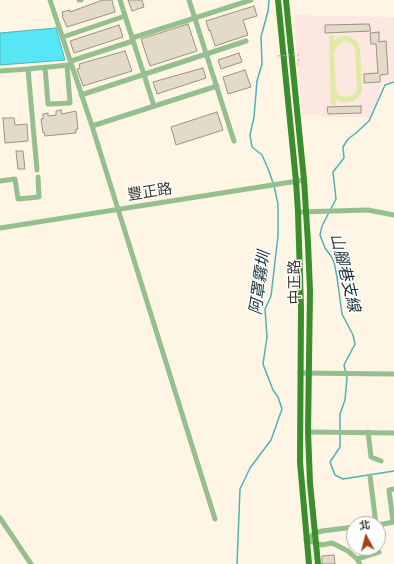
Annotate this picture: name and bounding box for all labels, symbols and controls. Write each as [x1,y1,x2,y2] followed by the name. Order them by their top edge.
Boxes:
[126,181,174,205] street label: 豐正路
[325,232,363,314] water label: 山腳巷支線
[247,250,275,316] water label: 阿罩霧圳
[287,259,305,305] street label: 中正路
[346,516,386,556] north arrow
[358,516,371,534] text: 北

